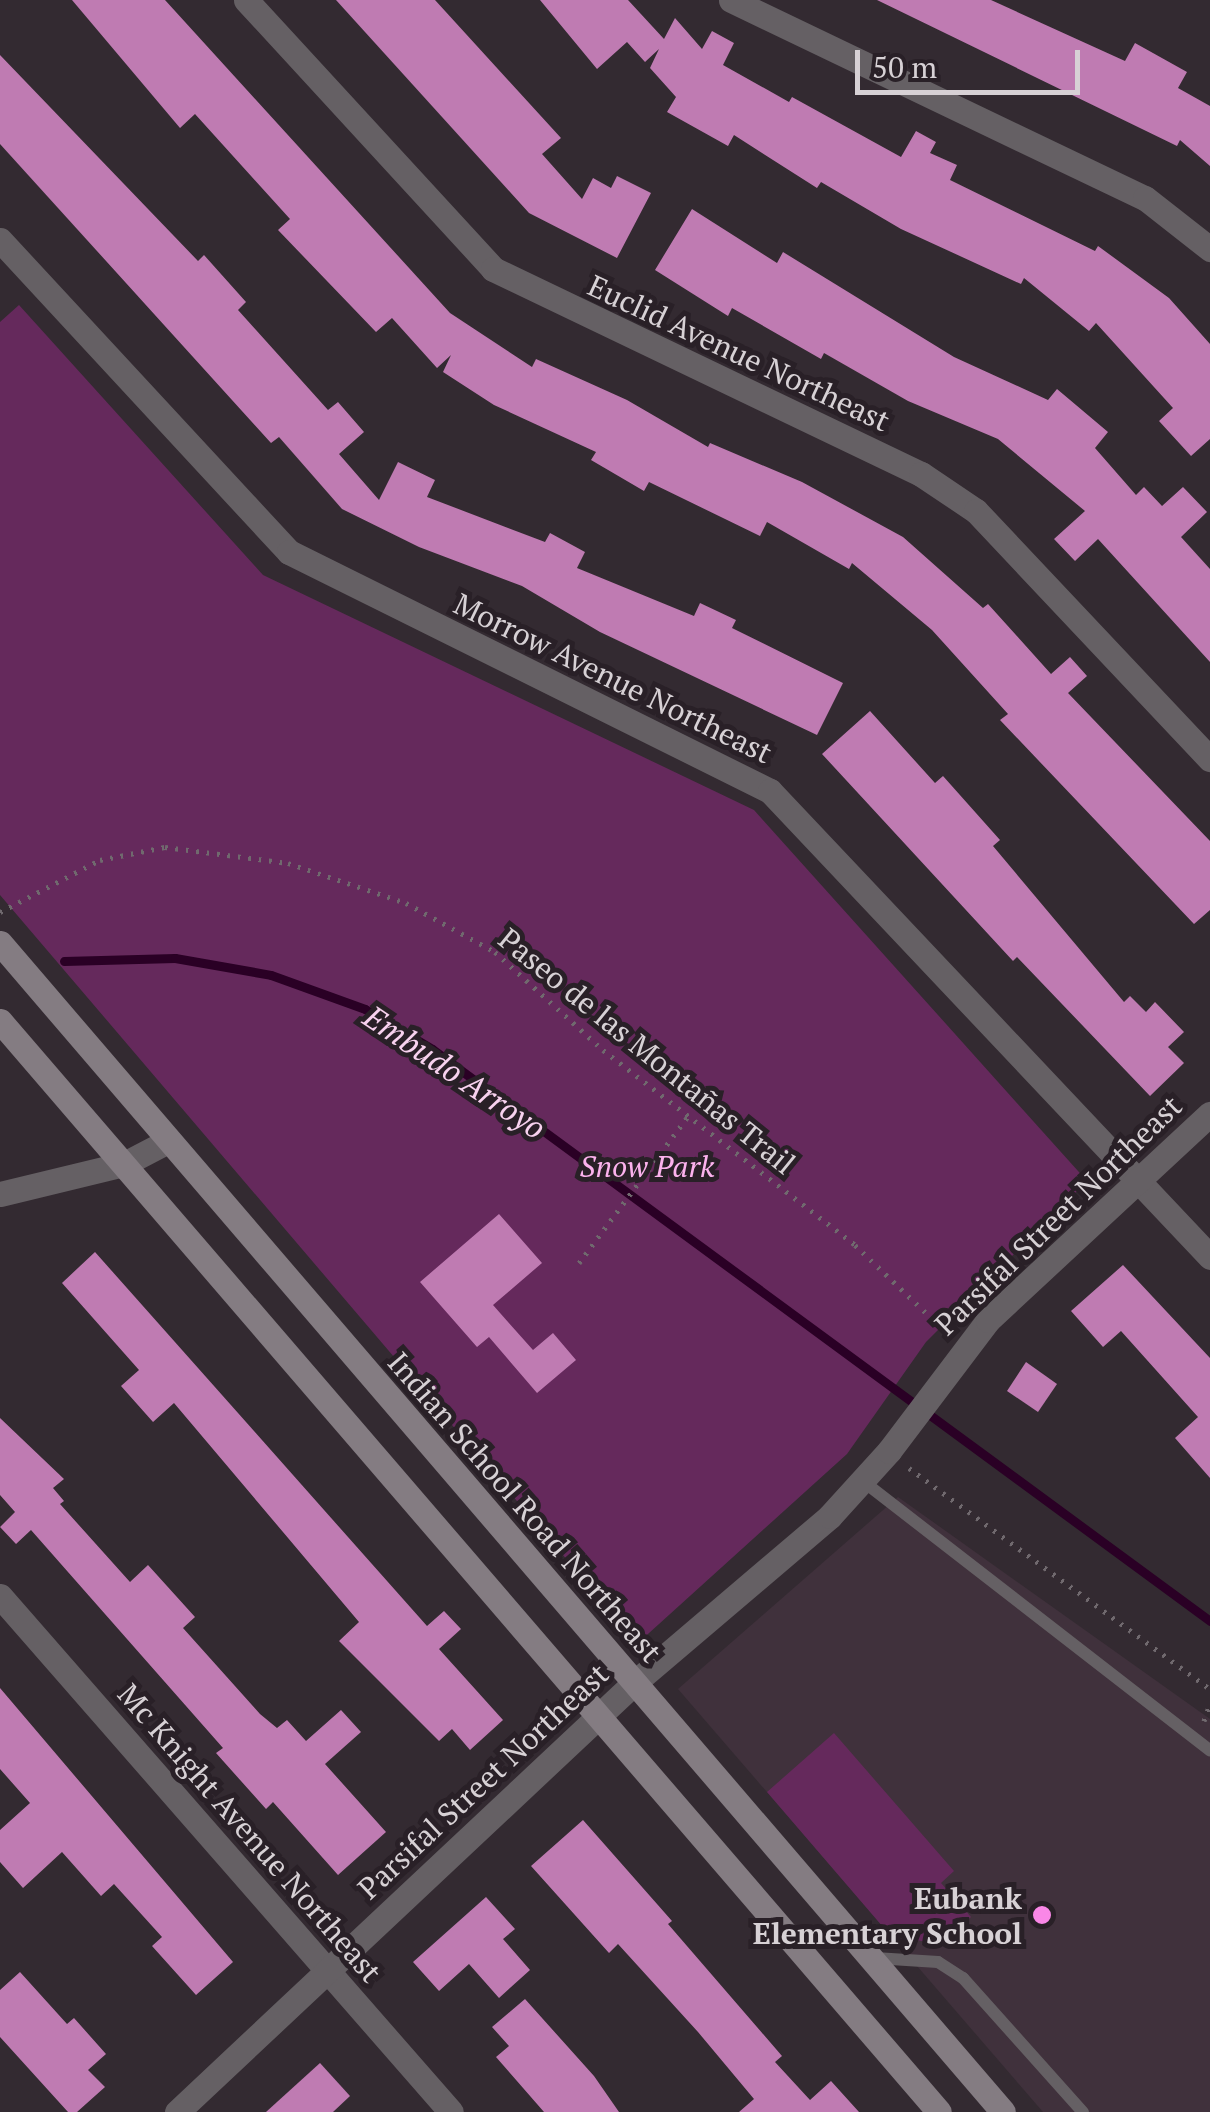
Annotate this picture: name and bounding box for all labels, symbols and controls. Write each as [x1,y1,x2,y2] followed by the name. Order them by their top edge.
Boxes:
[860,30,1085,92] scale bar
[872,47,937,87] text: 50 m
[582,267,896,439] street label: Euclid Avenue Northeast
[448,585,778,771] street label: Morrow Avenue Northeast
[492,920,802,1182] street label: Paseo de las Montañas Trail
[357,997,553,1147] water label: Embudo Arroyo
[927,1088,1189,1342] street label: Parsifal Street Northeast
[580,1148,714,1184] park label: Snow Park
[381,1345,669,1669] street label: Indian School Road Northeast
[351,1656,615,1906] street label: Parsifal Street Northeast
[110,1676,390,1990] street label: Mc Knight Avenue Northeast
[753,1880,1022,1950] place label: Eubank Elementary School
[1031,1904,1053,1926] marker: Eubank Elementary School

